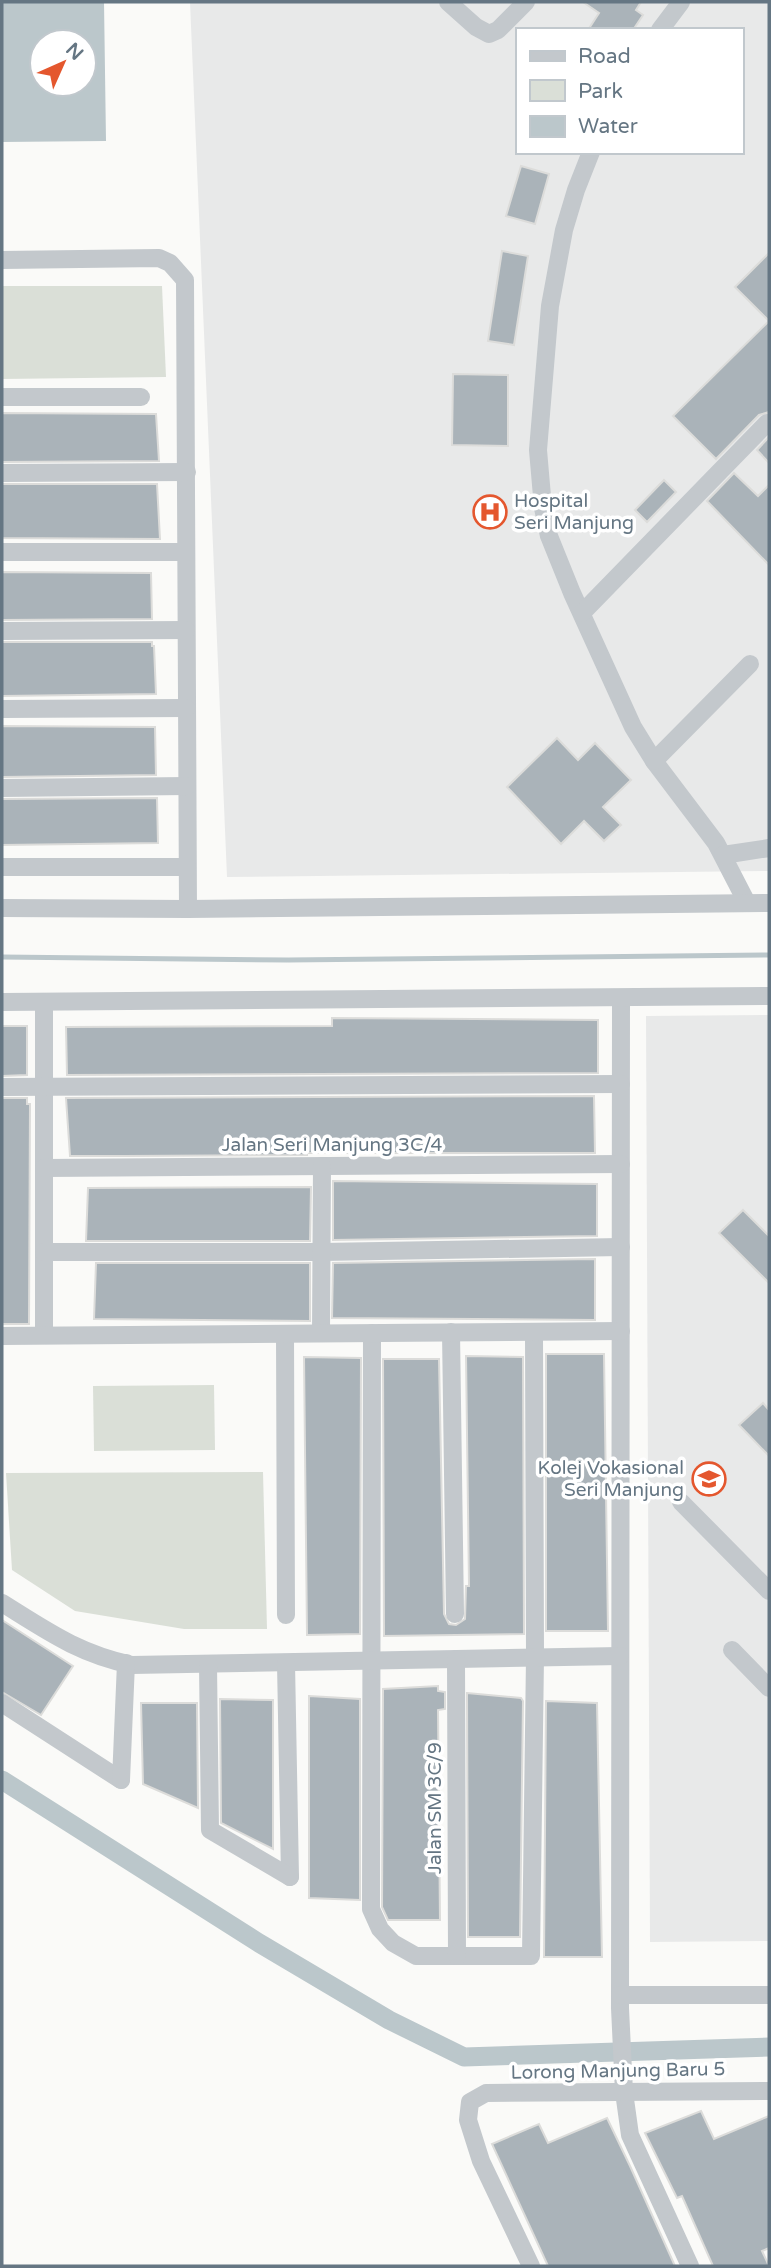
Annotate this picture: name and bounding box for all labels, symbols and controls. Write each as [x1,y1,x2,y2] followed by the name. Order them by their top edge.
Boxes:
[28,28,98,98] north arrow
[516,28,743,154] legend
[61,39,87,65] text: N
[578,44,631,69] text: Road
[578,79,623,104] text: Park
[578,114,638,139] text: Water
[514,490,634,534] place label: Hospital Seri Manjung
[471,493,509,531] hospital icon: Hospital Seri Manjung
[222,1134,442,1156] street label: Jalan Seri Manjung 3C/4
[538,1457,684,1501] place label: Kolej Vokasional Seri Manjung
[690,1460,728,1498] school or university icon: Kolej Vokasional Seri Manjung
[424,1742,446,1874] street label: Jalan SM 3C/9
[511,2058,725,2084] street label: Lorong Manjung Baru 5

